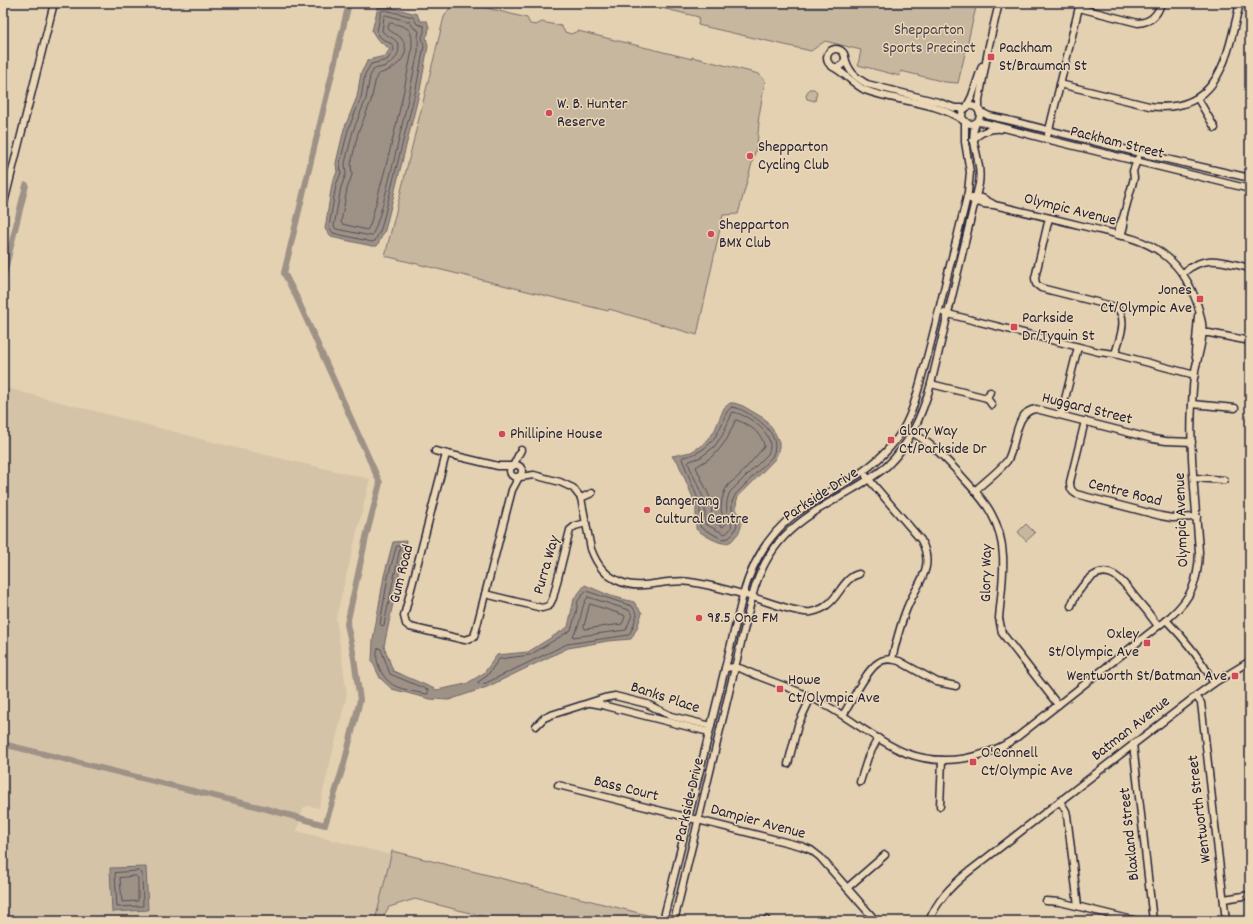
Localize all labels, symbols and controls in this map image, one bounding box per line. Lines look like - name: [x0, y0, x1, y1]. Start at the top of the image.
- park label: Shepparton Sports Precinct: [882, 19, 976, 60]
- place label: Packham St/Brauman St: [999, 37, 1087, 78]
- marker: Packham St/Brauman St: [986, 52, 996, 62]
- place label: W. B. Hunter Reserve: [557, 93, 628, 134]
- marker: W. B. Hunter Reserve: [544, 108, 554, 118]
- street label: Packham Street: [1068, 120, 1167, 166]
- place label: Shepparton Cycling Club: [758, 136, 829, 177]
- marker: Shepparton Cycling Club: [745, 151, 755, 161]
- street label: Olympic Avenue: [1021, 187, 1119, 233]
- place label: Shepparton BMX Club: [719, 214, 789, 255]
- marker: Shepparton BMX Club: [706, 229, 716, 239]
- place label: Jones Ct/Olympic Ave: [1100, 279, 1192, 320]
- marker: Jones Ct/Olympic Ave: [1195, 294, 1205, 304]
- place label: Parkside Dr/Tyquin St: [1022, 307, 1095, 348]
- marker: Parkside Dr/Tyquin St: [1009, 322, 1019, 332]
- street label: Huggard Street: [1039, 387, 1135, 431]
- place label: Glory Way Ct/Parkside Dr: [899, 420, 987, 461]
- place label: Phillipine House: [510, 423, 602, 446]
- marker: Phillipine House: [497, 429, 507, 439]
- marker: Glory Way Ct/Parkside Dr: [886, 435, 896, 445]
- street label: Parkside Drive: [779, 462, 863, 528]
- street label: Olympic Avenue: [1169, 472, 1195, 568]
- street label: Centre Road: [1086, 473, 1164, 513]
- place label: Bangerang Cultural Centre: [655, 490, 749, 531]
- marker: Bangerang Cultural Centre: [642, 505, 652, 515]
- street label: Purra Way: [528, 532, 567, 597]
- street label: Gum Road: [384, 542, 420, 606]
- street label: Glory Way: [975, 543, 999, 602]
- place label: 98.5 One FM: [707, 607, 778, 630]
- marker: 98.5 One FM: [694, 613, 704, 623]
- place label: Oxley St/Olympic Ave: [1048, 623, 1140, 664]
- marker: Oxley St/Olympic Ave: [1142, 638, 1152, 648]
- place label: Wentworth St/Batman Ave: [1067, 665, 1227, 688]
- place label: Howe Ct/Olympic Ave: [788, 669, 880, 710]
- marker: Wentworth St/Batman Ave: [1230, 671, 1240, 681]
- street label: Banks Place: [627, 676, 703, 720]
- marker: Howe Ct/Olympic Ave: [775, 684, 785, 694]
- street label: Batman Avenue: [1087, 691, 1175, 767]
- place label: O'Connell Ct/Olympic Ave: [981, 742, 1073, 783]
- street label: Wentworth Street: [1182, 754, 1218, 864]
- street label: Parkside Drive: [669, 756, 711, 844]
- marker: O'Connell Ct/Olympic Ave: [968, 757, 978, 767]
- street label: Bass Court: [591, 770, 661, 808]
- street label: Blaxland Street: [1114, 786, 1146, 882]
- street label: Dampier Avenue: [708, 798, 808, 846]

